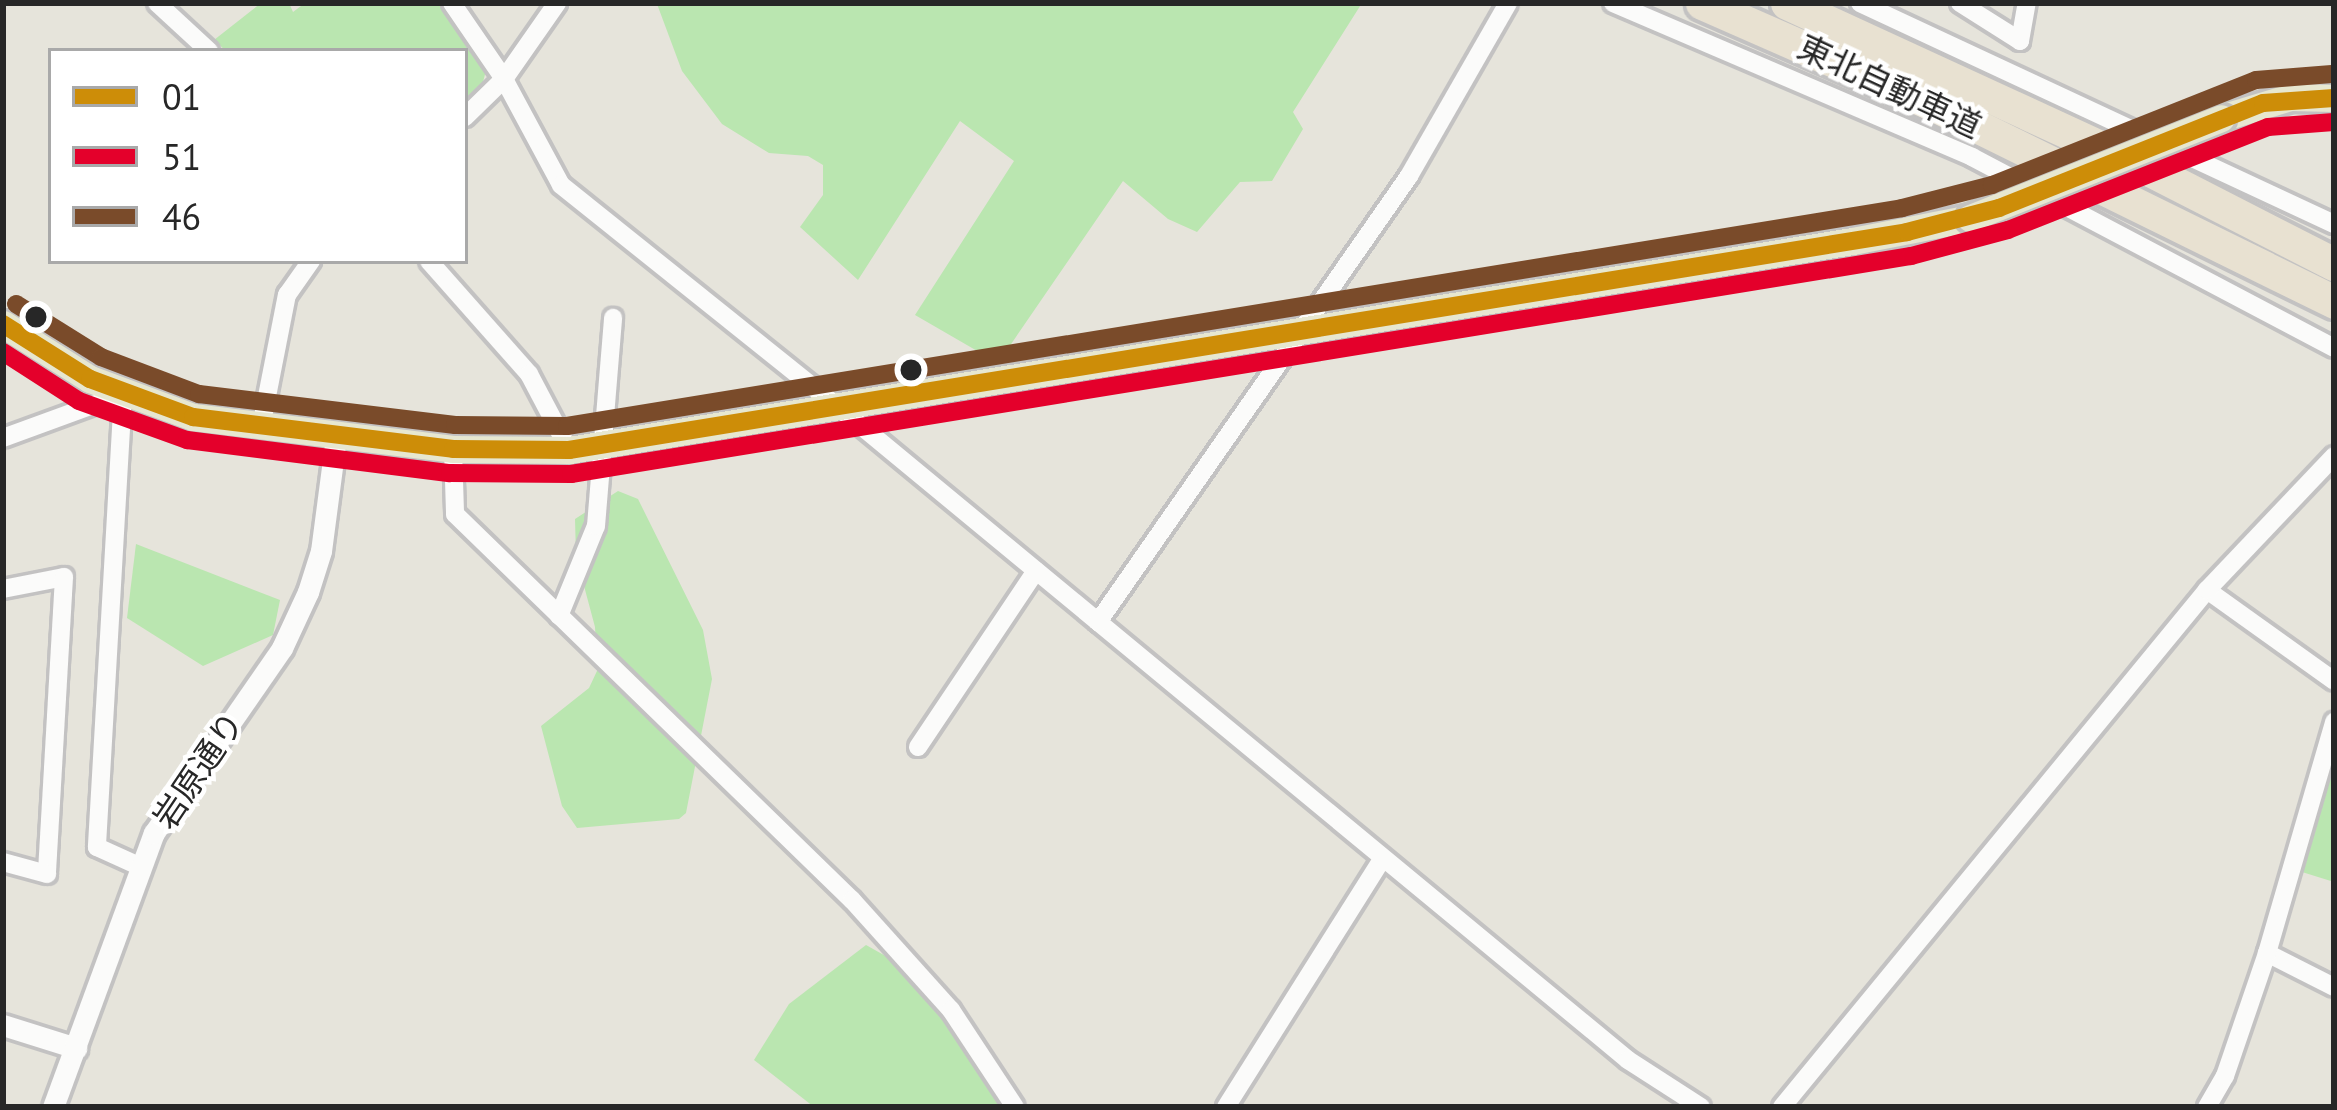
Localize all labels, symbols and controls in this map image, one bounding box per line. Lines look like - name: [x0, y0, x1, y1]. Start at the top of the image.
- street label: 東北自動車道: [1792, 26, 1988, 146]
- legend: [48, 48, 468, 264]
- text: 01: [162, 73, 201, 120]
- text: 51: [162, 133, 201, 180]
- text: 46: [162, 193, 201, 240]
- unlabelled marker: [25, 306, 47, 328]
- unlabelled marker: [900, 359, 922, 381]
- street label: 岩原通り: [145, 704, 251, 836]

